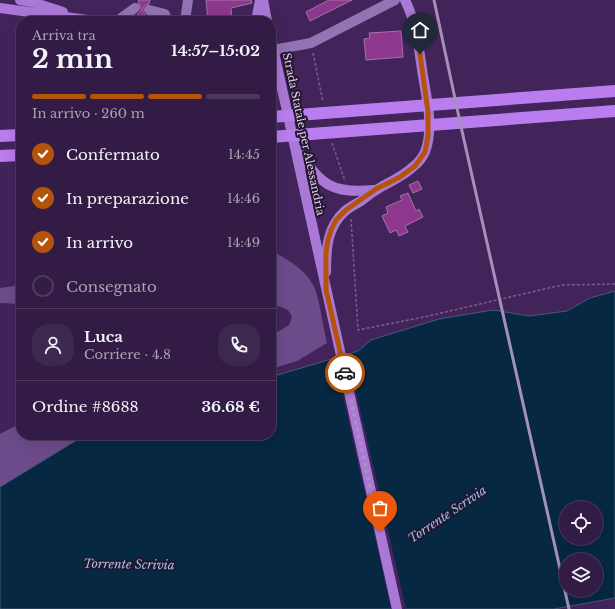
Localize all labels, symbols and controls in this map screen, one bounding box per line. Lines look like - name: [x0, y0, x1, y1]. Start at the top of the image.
- pin: [403, 13, 437, 54]
- icon: home: [409, 19, 431, 41]
- text: Arriva tra: [32, 27, 96, 44]
- text: 14:57–15:02: [171, 41, 260, 60]
- text: 2 min: [32, 43, 113, 75]
- street label: Strada Statale per Alessandria: [280, 52, 328, 217]
- text: In arrivo · 260 m: [32, 105, 145, 122]
- icon: check: [32, 143, 54, 165]
- text: Confermato: [66, 145, 160, 164]
- text: 14:45: [228, 146, 260, 163]
- icon: check: [32, 187, 54, 209]
- text: In preparazione: [66, 189, 189, 208]
- text: 14:46: [227, 190, 260, 207]
- icon: check: [32, 231, 54, 253]
- text: In arrivo: [66, 233, 133, 252]
- text: 14:49: [227, 234, 260, 251]
- text: Consegnato: [66, 277, 157, 296]
- button: person: [32, 324, 74, 366]
- button: phone: [218, 324, 260, 366]
- text: Luca: [84, 327, 123, 346]
- text: Corriere · 4.8: [84, 346, 171, 363]
- courier: [325, 353, 365, 393]
- icon: car: [334, 362, 356, 384]
- text: Ordine #8688: [32, 397, 139, 416]
- text: 36.68 €: [202, 397, 260, 416]
- water label: Torrente Scrivia: [405, 482, 489, 546]
- pin: [363, 491, 397, 532]
- icon: bag: [369, 497, 391, 519]
- map controls: [559, 501, 603, 597]
- button: locate: [559, 501, 603, 545]
- button: layers: [559, 553, 603, 597]
- water label: Torrente Scrivia: [83, 556, 175, 572]

